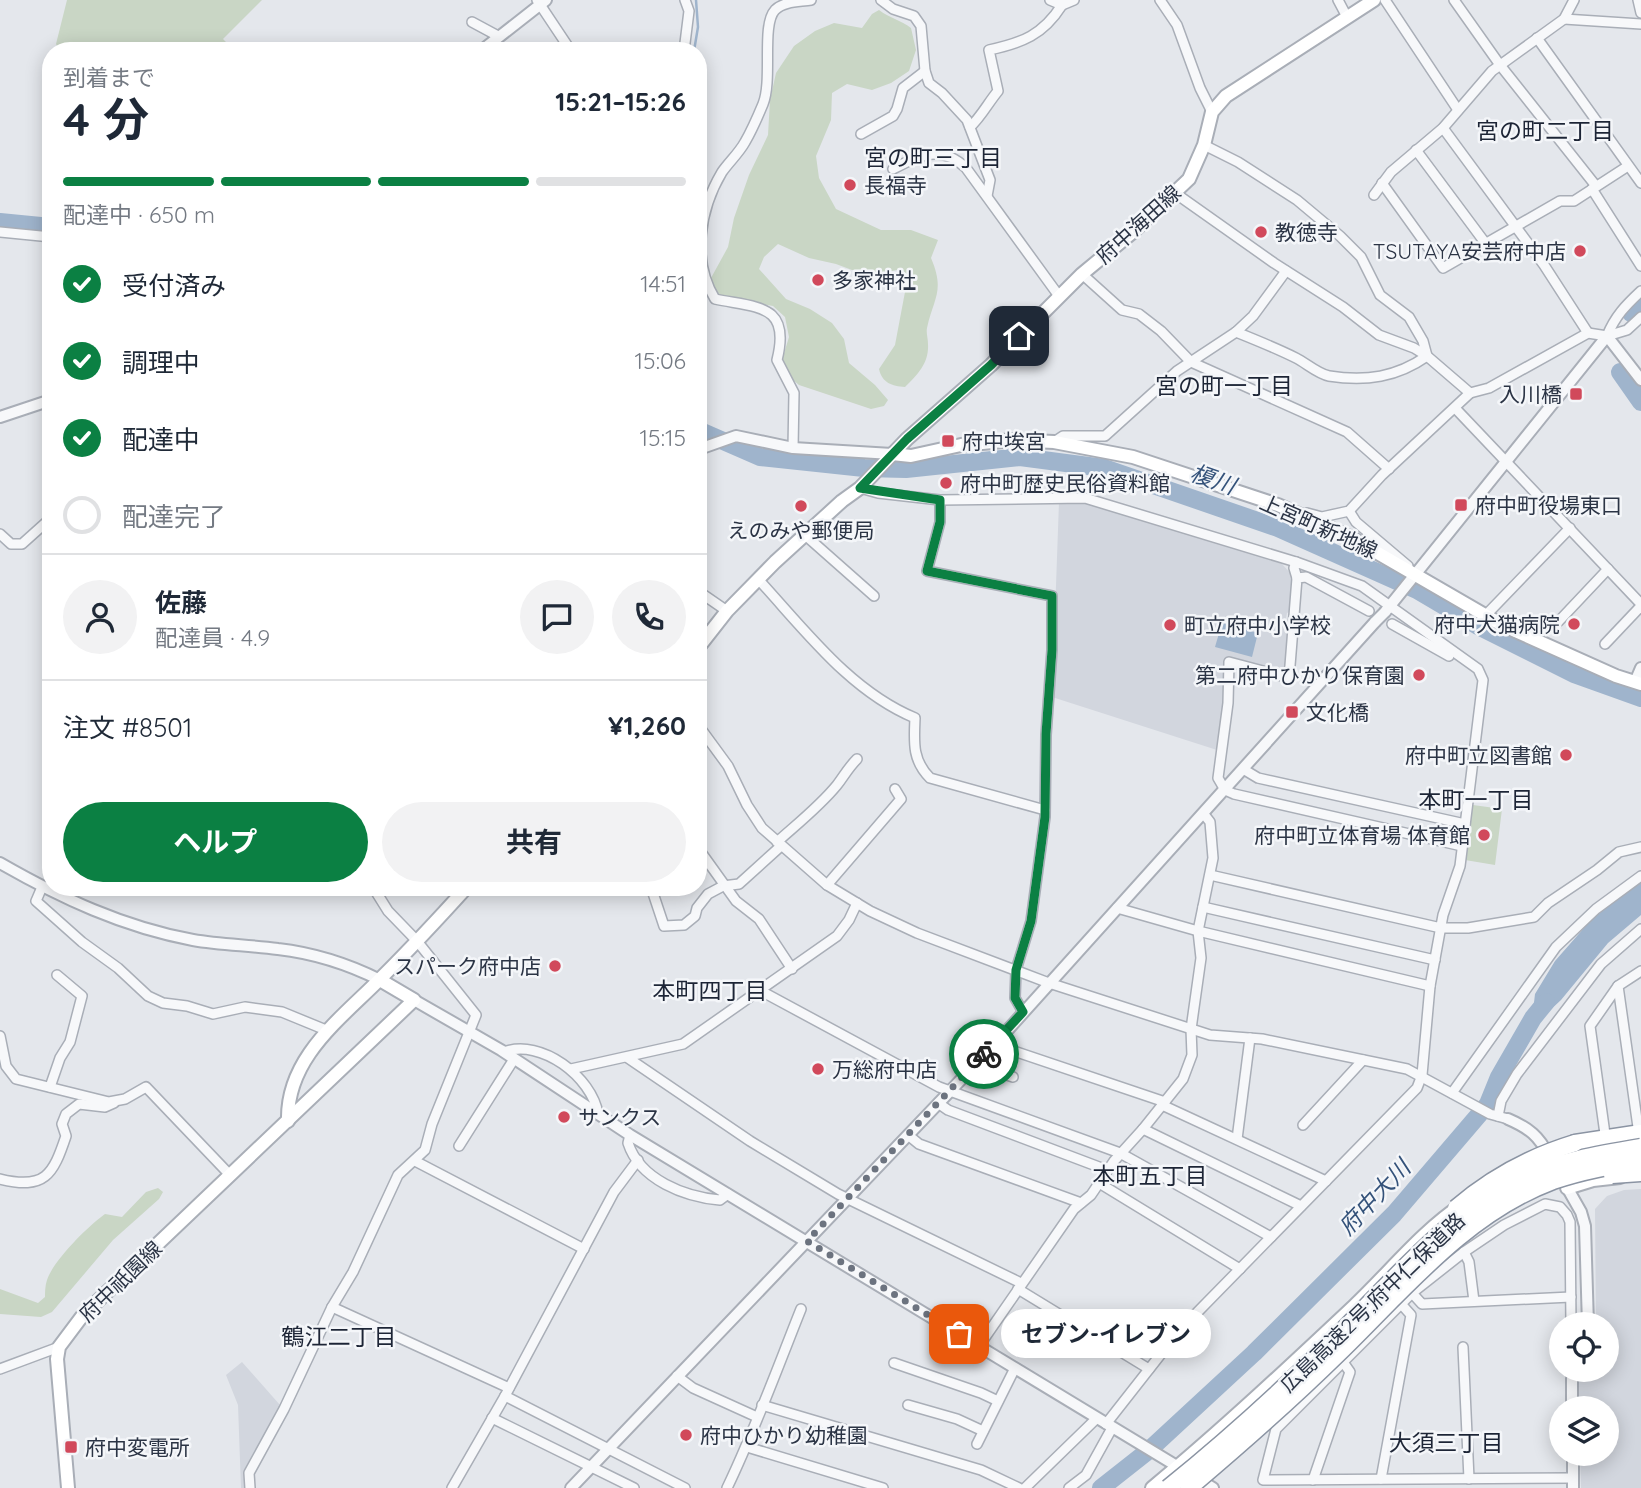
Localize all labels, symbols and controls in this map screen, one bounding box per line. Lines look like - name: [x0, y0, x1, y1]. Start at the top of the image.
- text: 到着まで: [63, 63, 155, 92]
- text: 15:21–15:26: [555, 85, 686, 118]
- text: 4 分: [63, 90, 149, 148]
- district label: 宮の町二丁目: [1476, 116, 1614, 145]
- district label: 宮の町三丁目: [864, 143, 1002, 172]
- place label: 長福寺: [864, 172, 927, 198]
- marker: 長福寺: [842, 177, 858, 193]
- street label: 府中海田線: [1090, 179, 1186, 269]
- text: 配達中 · 650 m: [63, 200, 215, 229]
- place label: 教徳寺: [1275, 219, 1338, 245]
- marker: 教徳寺: [1253, 224, 1269, 240]
- place label: TSUTAYA安芸府中店: [1373, 238, 1566, 264]
- marker: TSUTAYA安芸府中店: [1572, 243, 1588, 259]
- icon: check: [63, 265, 101, 303]
- place label: 多家神社: [832, 267, 916, 293]
- text: 受付済み: [122, 269, 226, 302]
- text: 14:51: [640, 269, 686, 298]
- marker: 多家神社: [810, 272, 826, 288]
- pin: [989, 306, 1049, 366]
- icon: home: [1000, 317, 1038, 355]
- icon: check: [63, 342, 101, 380]
- text: 調理中: [122, 346, 200, 379]
- text: 15:06: [635, 346, 686, 375]
- district label: 宮の町一丁目: [1155, 371, 1293, 400]
- place label: 入川橋: [1499, 381, 1562, 407]
- marker: 入川橋: [1568, 386, 1584, 402]
- icon: check: [63, 419, 101, 457]
- text: 配達中: [122, 423, 200, 456]
- text: 15:15: [640, 423, 686, 452]
- place label: 府中埃宮: [962, 428, 1046, 454]
- marker: 府中埃宮: [940, 433, 956, 449]
- water label: 榎川: [1187, 458, 1242, 501]
- place label: 府中町歴史民俗資料館: [960, 470, 1170, 496]
- marker: 府中町歴史民俗資料館: [938, 475, 954, 491]
- street label: 上宮町新地線: [1256, 488, 1382, 564]
- place label: 府中町役場東口: [1475, 492, 1622, 518]
- marker: 府中町役場東口: [1453, 497, 1469, 513]
- marker: えのみや郵便局: [793, 498, 809, 514]
- text: 配達完了: [122, 500, 226, 533]
- place label: えのみや郵便局: [728, 517, 875, 543]
- button: person: [63, 580, 137, 654]
- button: chat: [520, 580, 594, 654]
- button: phone: [612, 580, 686, 654]
- text: 佐藤: [155, 586, 207, 619]
- place label: 府中犬猫病院: [1434, 611, 1560, 637]
- place label: 町立府中小学校: [1184, 612, 1331, 638]
- marker: 府中犬猫病院: [1566, 616, 1582, 632]
- marker: 町立府中小学校: [1162, 617, 1178, 633]
- text: 配達員 · 4.9: [155, 623, 270, 652]
- place label: 第二府中ひかり保育園: [1195, 662, 1405, 688]
- marker: 第二府中ひかり保育園: [1411, 667, 1427, 683]
- place label: 文化橋: [1306, 699, 1369, 725]
- marker: 文化橋: [1284, 704, 1300, 720]
- text: ¥1,260: [608, 709, 686, 742]
- text: 注文 #8501: [63, 711, 192, 744]
- place label: 府中町立図書館: [1405, 742, 1552, 768]
- marker: 府中町立図書館: [1558, 747, 1574, 763]
- district label: 本町一丁目: [1419, 785, 1534, 814]
- button: ヘルプ: [63, 802, 368, 882]
- button: 共有: [382, 802, 686, 882]
- place label: 府中町立体育場 体育館: [1254, 822, 1470, 848]
- marker: 府中町立体育場 体育館: [1476, 827, 1492, 843]
- place label: スパーク府中店: [394, 953, 541, 979]
- marker: スパーク府中店: [547, 958, 563, 974]
- district label: 本町四丁目: [653, 976, 768, 1005]
- courier: [949, 1019, 1019, 1089]
- icon: bike: [965, 1035, 1003, 1073]
- place label: 万総府中店: [832, 1056, 937, 1082]
- marker: 万総府中店: [810, 1061, 826, 1077]
- place label: サンクス: [578, 1104, 661, 1130]
- marker: サンクス: [556, 1109, 572, 1125]
- water label: 府中大川: [1332, 1151, 1418, 1241]
- district label: 本町五丁目: [1093, 1161, 1208, 1190]
- street label: 広島高速2号;府中仁保道路: [1274, 1207, 1470, 1397]
- street label: 府中祇園線: [73, 1235, 167, 1327]
- pin: [929, 1304, 989, 1364]
- callout: セブン-イレブン: [1001, 1310, 1211, 1358]
- map controls: [1549, 1312, 1619, 1466]
- button: locate: [1549, 1312, 1619, 1382]
- icon: bag: [940, 1315, 978, 1353]
- text: セブン-イレブン: [1021, 1319, 1191, 1348]
- district label: 鶴江二丁目: [282, 1322, 397, 1351]
- button: layers: [1549, 1396, 1619, 1466]
- place label: 府中ひかり幼稚園: [700, 1422, 868, 1448]
- marker: 府中ひかり幼稚園: [678, 1427, 694, 1443]
- district label: 大須三丁目: [1389, 1428, 1504, 1457]
- place label: 府中変電所: [85, 1434, 190, 1460]
- marker: 府中変電所: [63, 1439, 79, 1455]

